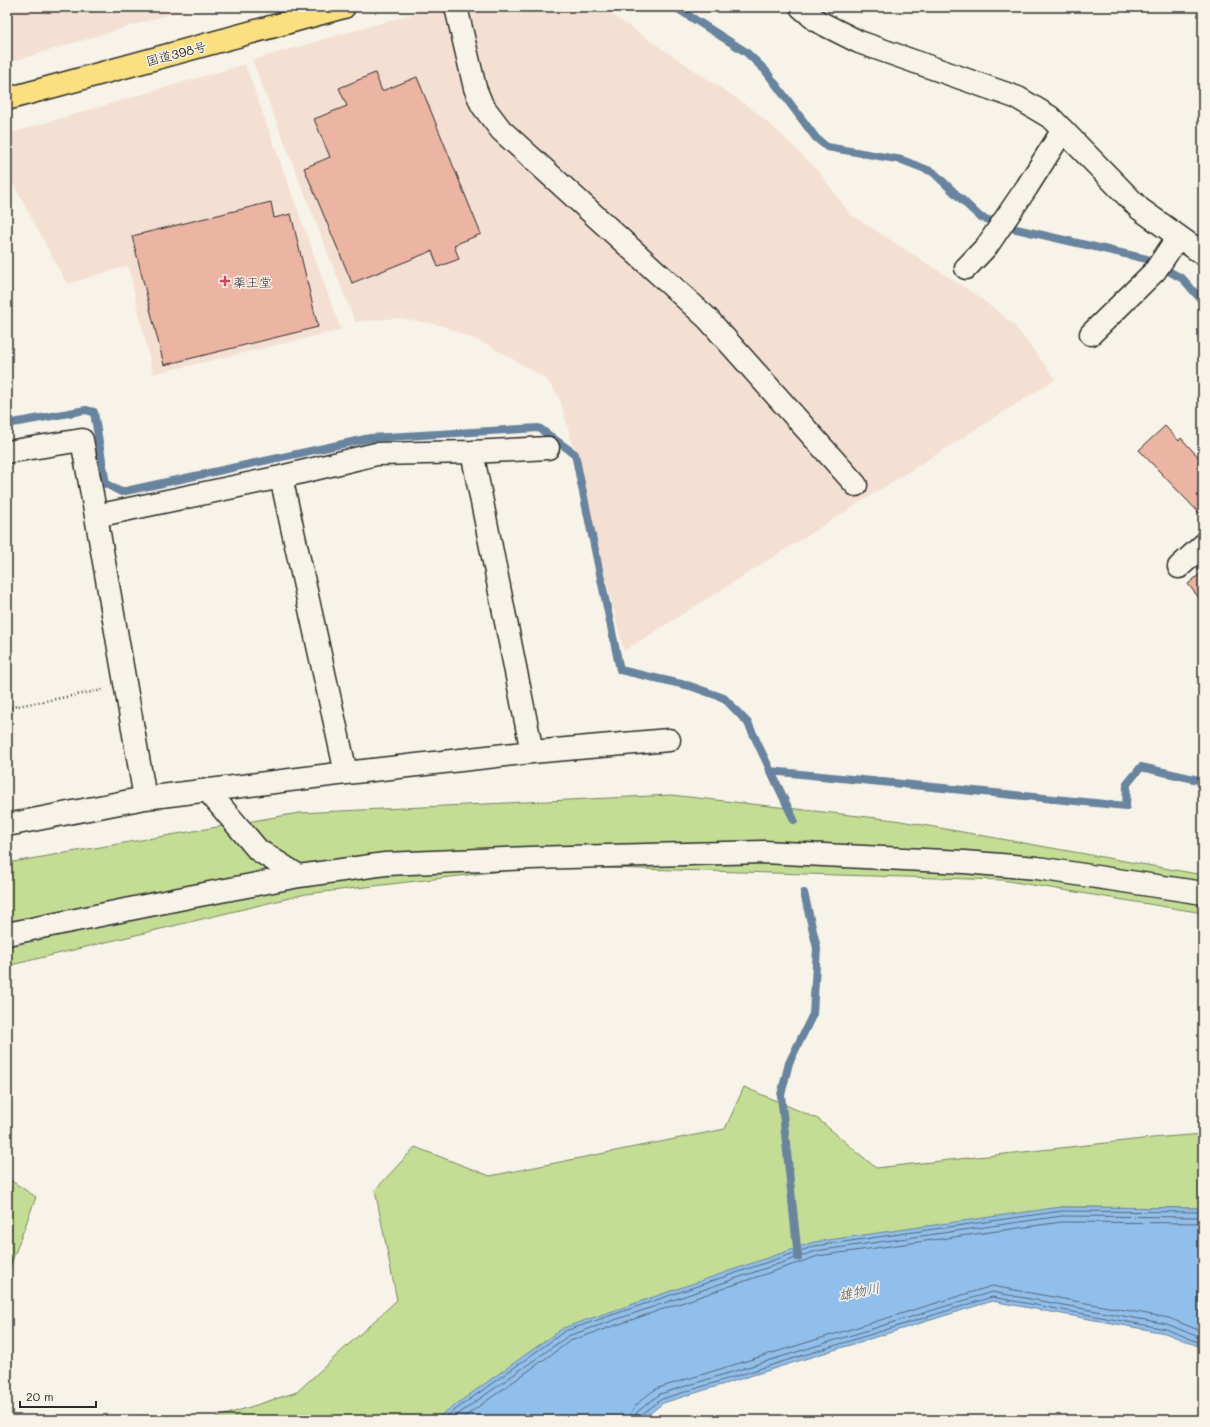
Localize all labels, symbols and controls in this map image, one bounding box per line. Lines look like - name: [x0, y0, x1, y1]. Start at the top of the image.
- street label: 国道398号: [144, 37, 208, 69]
- place label: 薬王堂: [233, 273, 272, 290]
- marker: 薬王堂: [220, 276, 230, 286]
- water label: 雄物川: [837, 1278, 881, 1304]
- scale bar: [20, 1383, 96, 1409]
- text: 20 m: [26, 1388, 54, 1404]

